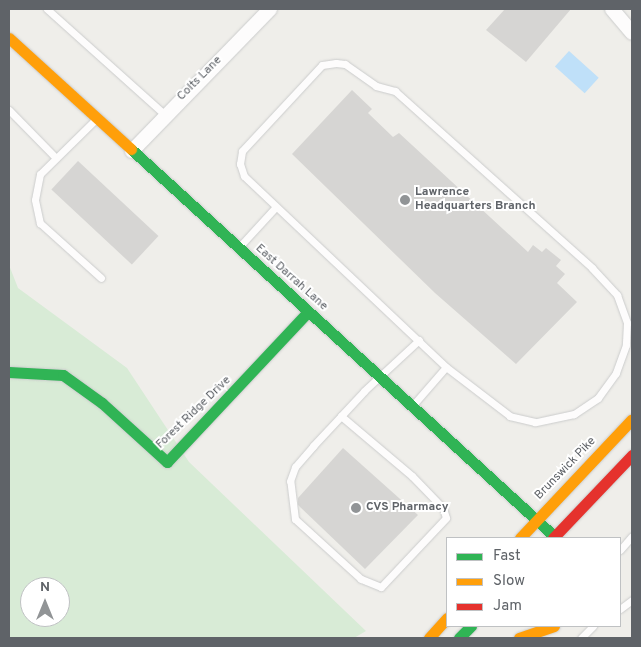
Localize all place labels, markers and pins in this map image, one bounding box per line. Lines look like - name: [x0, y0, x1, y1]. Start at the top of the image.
- place label: Lawrence Headquarters Branch: [415, 186, 536, 214]
- marker: Lawrence Headquarters Branch: [399, 194, 411, 206]
- place label: CVS Pharmacy: [366, 501, 449, 515]
- marker: CVS Pharmacy: [350, 502, 362, 514]

